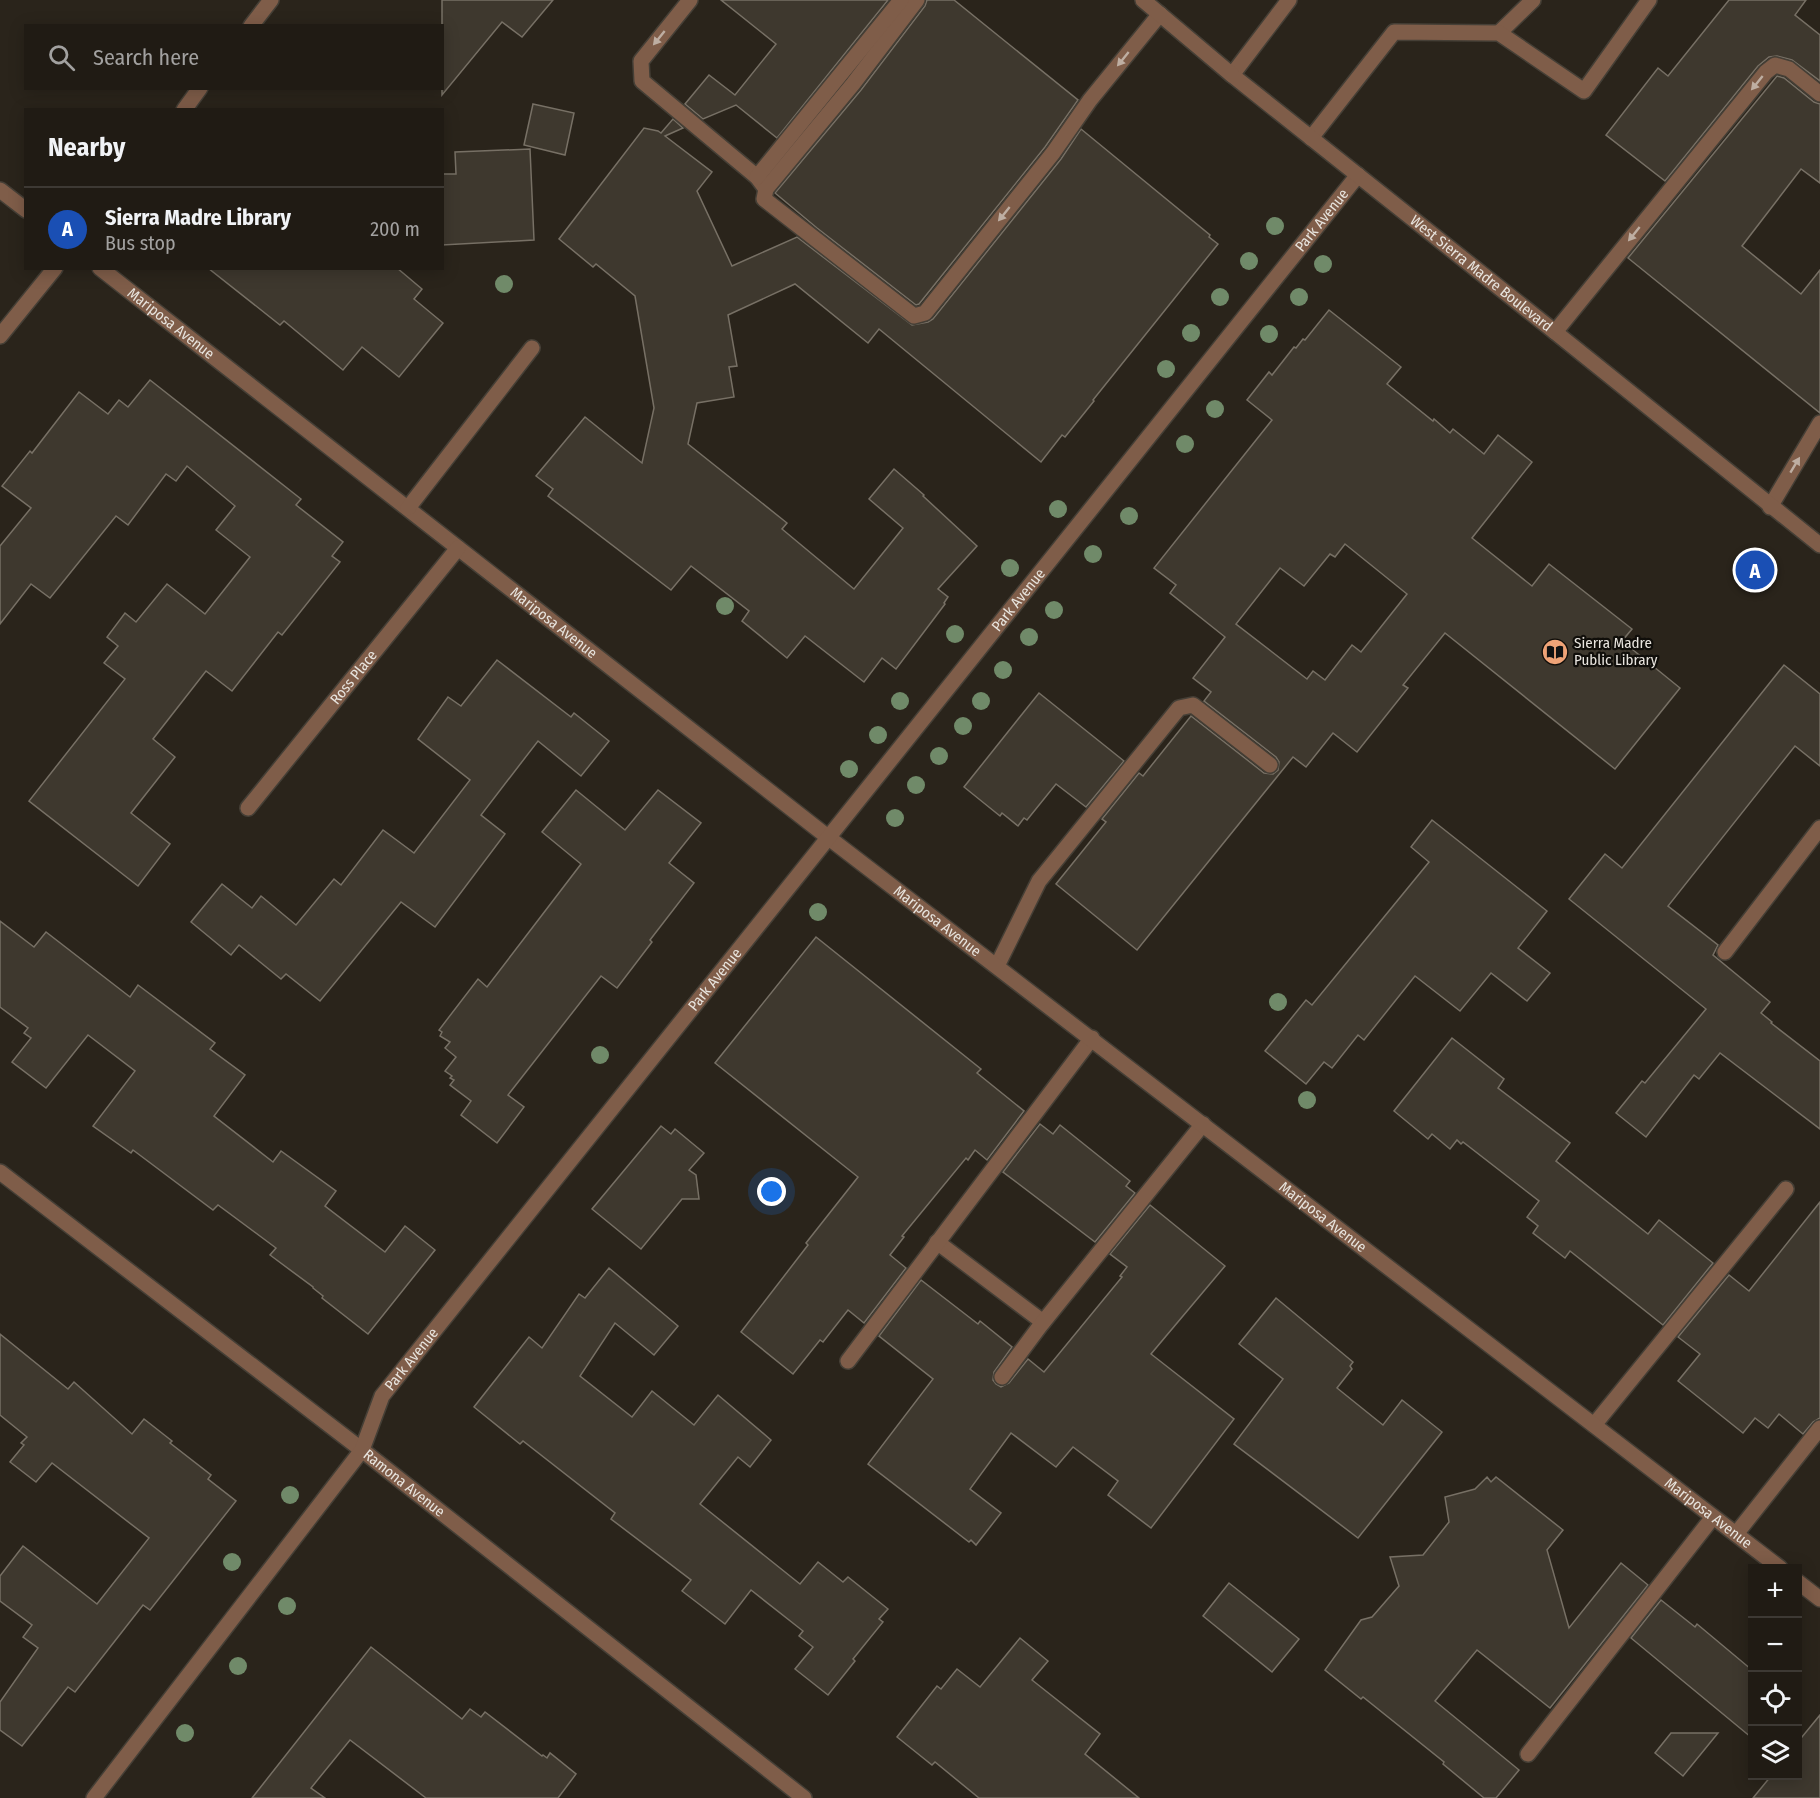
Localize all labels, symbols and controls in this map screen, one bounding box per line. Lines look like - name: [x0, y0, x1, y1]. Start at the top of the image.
- search box: [24, 24, 444, 90]
- one-way arrow: [653, 31, 666, 46]
- icon: search: [45, 41, 78, 74]
- text: Search here: [93, 44, 199, 71]
- one-way arrow: [1117, 52, 1129, 67]
- one-way arrow: [1751, 75, 1764, 91]
- text: Nearby: [48, 132, 125, 163]
- street label: Park Avenue: [1291, 185, 1352, 255]
- text: Sierra Madre Library: [105, 204, 291, 231]
- one-way arrow: [998, 206, 1011, 221]
- street label: West Sierra Madre Boulevard: [1407, 211, 1556, 335]
- text: A: [62, 217, 73, 241]
- text: 200 m: [370, 217, 420, 241]
- one-way arrow: [1628, 226, 1641, 242]
- text: Bus stop: [105, 231, 176, 255]
- street label: Mariposa Avenue: [124, 284, 218, 363]
- one-way arrow: [1790, 457, 1801, 473]
- pin: A: [1736, 548, 1774, 592]
- street label: Park Avenue: [988, 565, 1049, 635]
- street label: Mariposa Avenue: [507, 583, 601, 662]
- place label: Sierra Madre Public Library: [1574, 634, 1658, 669]
- library icon: Sierra Madre Public Library: [1540, 637, 1570, 667]
- street label: Ross Place: [326, 647, 381, 708]
- street label: Mariposa Avenue: [890, 882, 985, 960]
- street label: Park Avenue: [684, 944, 745, 1015]
- your location: [757, 1177, 786, 1206]
- street label: Mariposa Avenue: [1276, 1178, 1370, 1256]
- street label: Park Avenue: [381, 1324, 442, 1394]
- street label: Ramona Avenue: [360, 1446, 448, 1521]
- street label: Mariposa Avenue: [1661, 1474, 1756, 1552]
- map controls: [1748, 1564, 1802, 1780]
- button: +: [1748, 1564, 1802, 1618]
- button: −: [1748, 1618, 1802, 1672]
- button: locate: [1748, 1672, 1802, 1726]
- button: layers: [1748, 1726, 1802, 1780]

